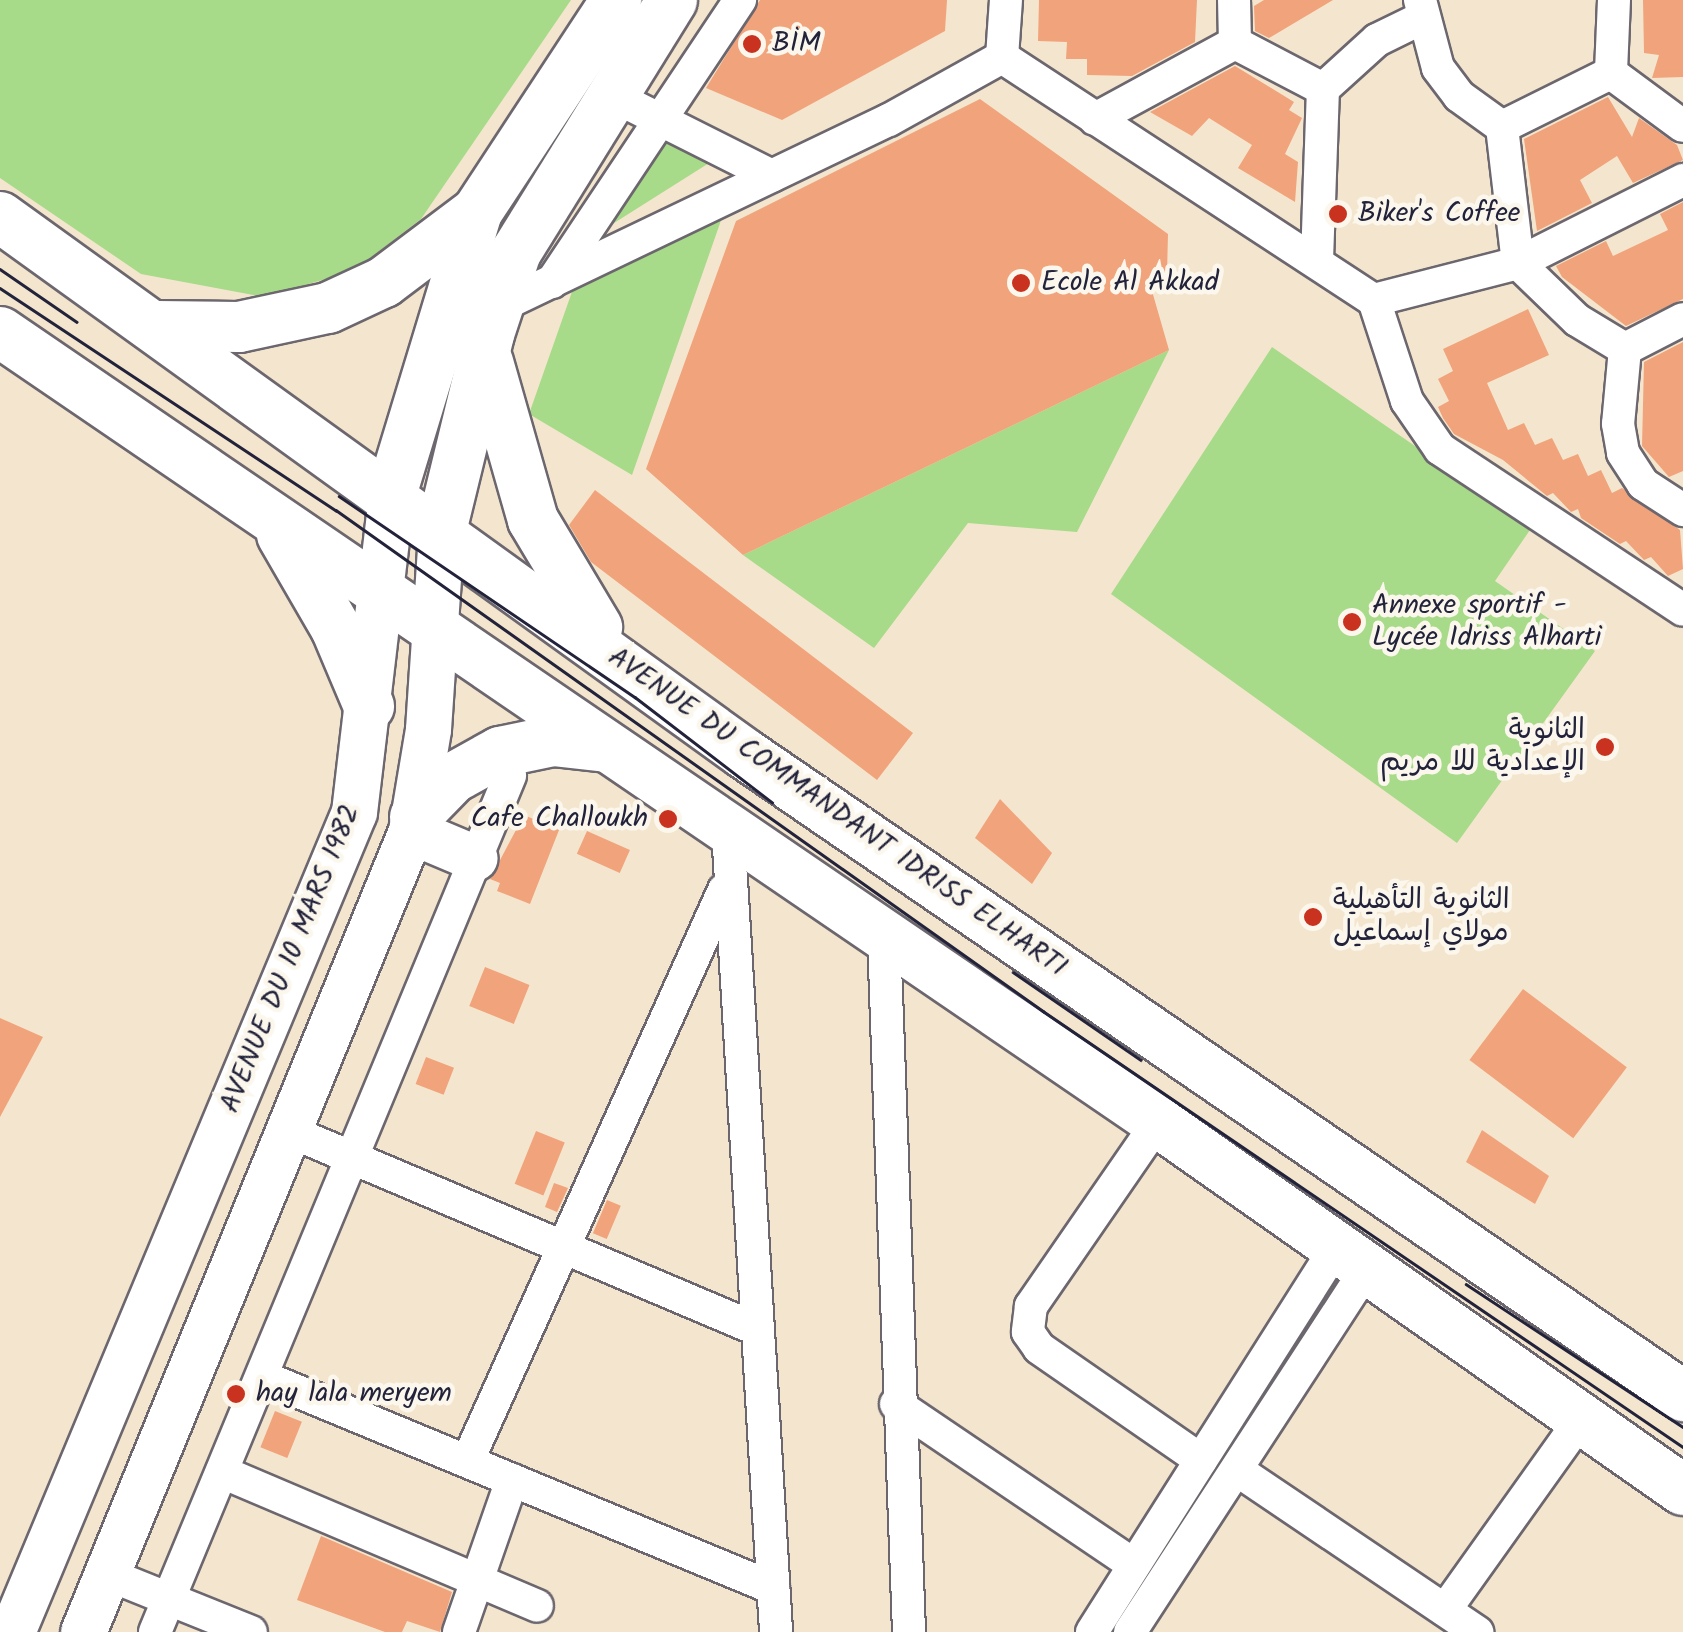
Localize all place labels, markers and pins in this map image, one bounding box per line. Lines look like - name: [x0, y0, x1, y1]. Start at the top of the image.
- place label: BİM: [772, 27, 821, 61]
- marker: BİM: [741, 33, 763, 55]
- place label: Biker's Coffee: [1358, 197, 1520, 231]
- marker: Biker's Coffee: [1327, 203, 1349, 225]
- place label: Ecole Al Akkad: [1041, 266, 1219, 300]
- marker: Ecole Al Akkad: [1010, 272, 1032, 294]
- place label: Annexe sportif - Lycée Idriss Alharti: [1372, 589, 1601, 655]
- marker: Annexe sportif - Lycée Idriss Alharti: [1341, 611, 1363, 633]
- place label: الثانوية الإعدادية للا مريم: [1380, 714, 1585, 780]
- marker: الثانوية الإعدادية للا مريم: [1594, 736, 1616, 758]
- place label: Cafe Challoukh: [471, 802, 648, 836]
- marker: Cafe Challoukh: [657, 808, 679, 830]
- place label: الثانوية التأهيلية مولاي إسماعيل: [1333, 884, 1510, 950]
- marker: الثانوية التأهيلية مولاي إسماعيل: [1302, 906, 1324, 928]
- place label: hay lala meryem: [256, 1377, 452, 1411]
- marker: hay lala meryem: [225, 1383, 247, 1405]

